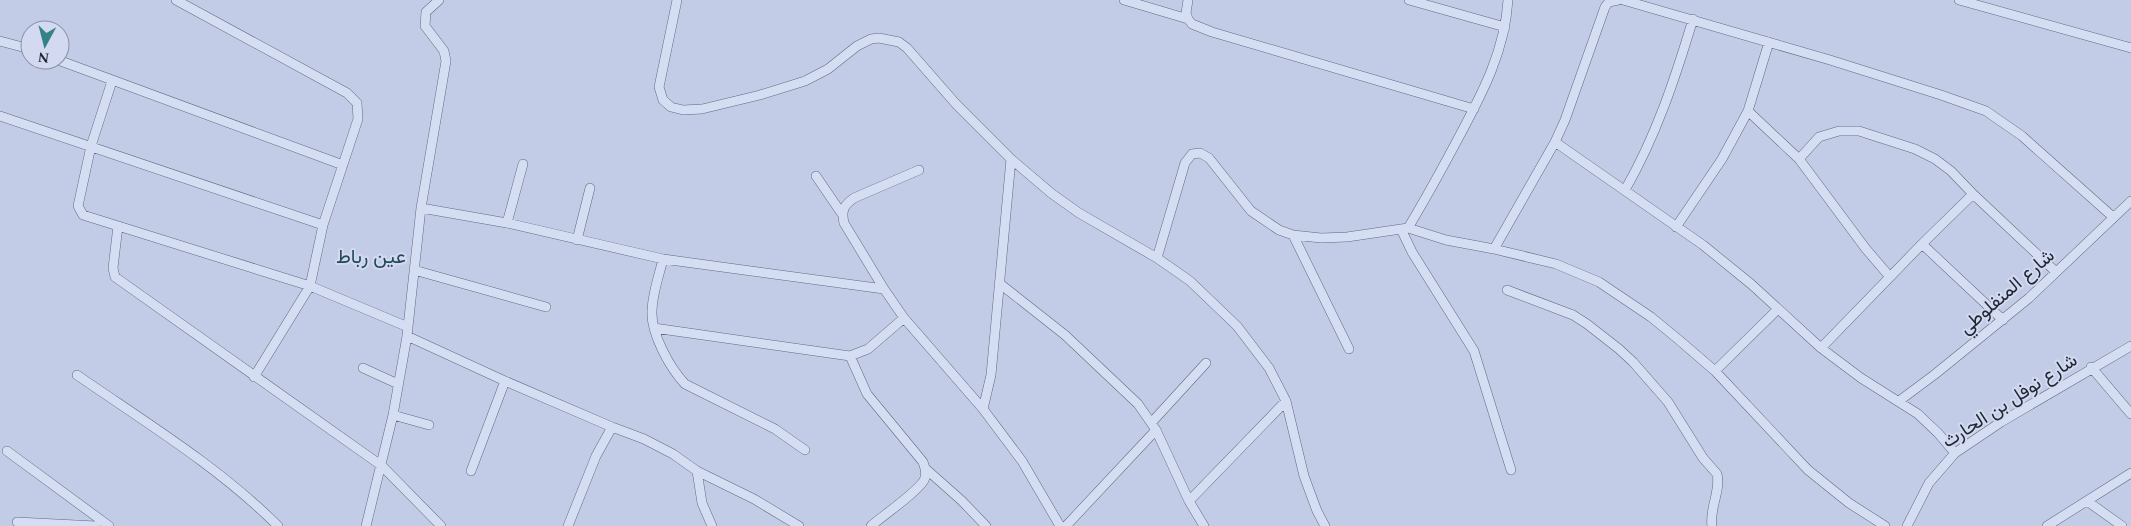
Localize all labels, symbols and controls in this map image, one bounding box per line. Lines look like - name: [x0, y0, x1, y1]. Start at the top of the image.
- north arrow: [20, 20, 70, 70]
- text: N: [37, 46, 50, 69]
- district label: عين رباط: [336, 242, 406, 272]
- street label: شارع المنفلوطي: [1953, 242, 2061, 342]
- street label: شارع نوفل بن الحارث: [1936, 346, 2084, 456]

